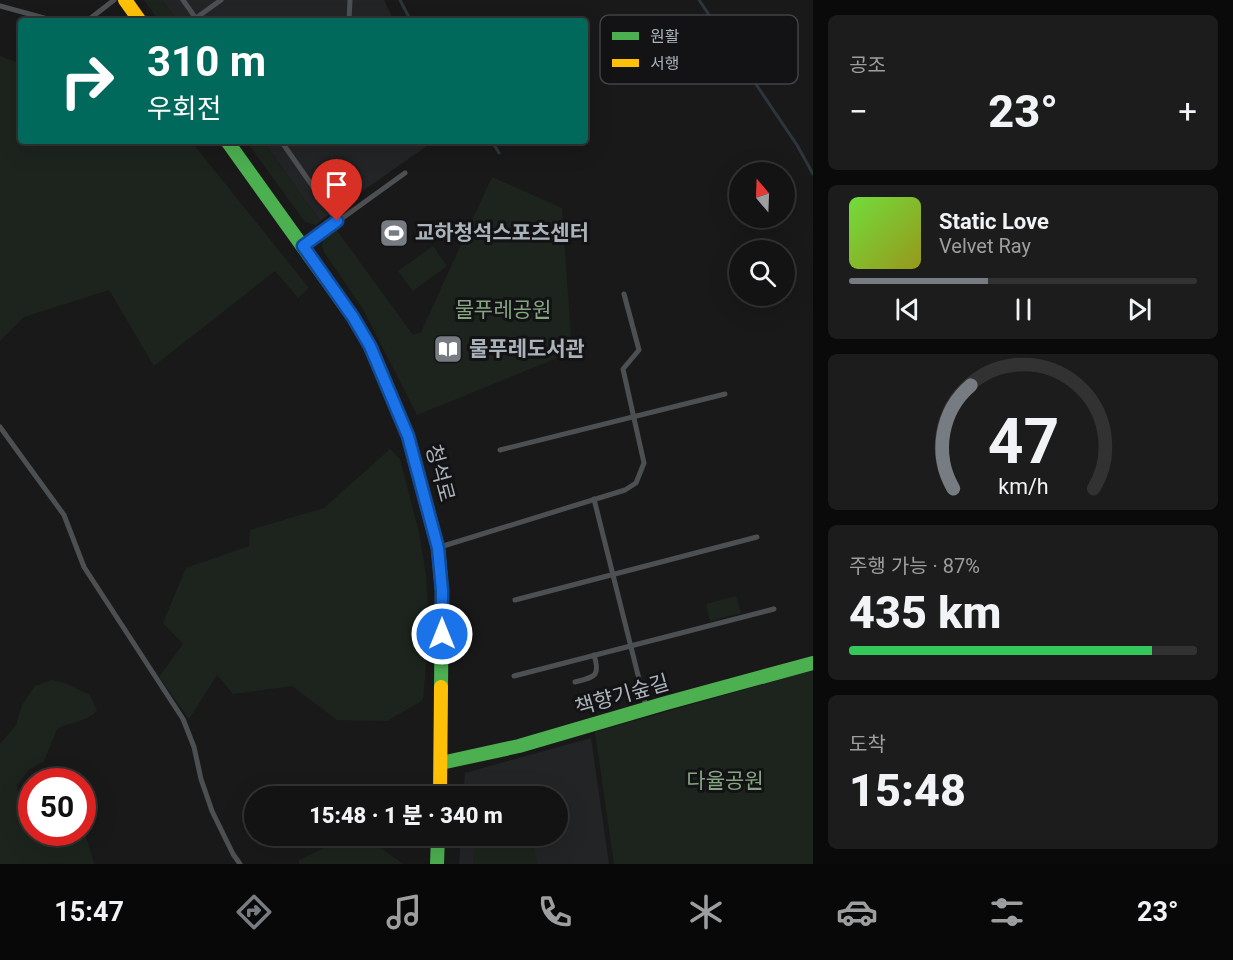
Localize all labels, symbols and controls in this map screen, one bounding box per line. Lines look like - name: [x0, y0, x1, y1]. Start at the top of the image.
- legend: [600, 15, 798, 84]
- text: 원활: [650, 27, 680, 46]
- text: 310 m: [147, 37, 266, 86]
- icon: right: [48, 42, 126, 120]
- text: 공조: [849, 53, 886, 77]
- text: 서행: [650, 54, 679, 73]
- text: 23°: [988, 85, 1058, 138]
- text: −: [849, 92, 868, 131]
- text: +: [1178, 92, 1197, 131]
- text: 우회전: [147, 93, 222, 125]
- pin: [311, 159, 362, 221]
- north arrow: [729, 162, 795, 228]
- map controls: [729, 162, 795, 306]
- icon: arrive: [320, 168, 353, 201]
- text: Static Love: [939, 209, 1049, 234]
- sports icon: 교하청석스포츠센터: [378, 217, 410, 249]
- place label: 교하청석스포츠센터: [415, 221, 589, 245]
- text: Velvet Ray: [939, 234, 1031, 258]
- button: search: [729, 240, 795, 306]
- icon: previous: [891, 293, 924, 326]
- icon: pause: [1007, 293, 1040, 326]
- icon: next: [1123, 293, 1156, 326]
- park label: 물푸레공원: [455, 298, 551, 322]
- library icon: 물푸레도서관: [432, 333, 464, 365]
- place label: 물푸레도서관: [469, 337, 585, 361]
- text: 47: [987, 405, 1059, 478]
- street label: 청석로: [421, 442, 459, 504]
- text: km/h: [998, 474, 1048, 499]
- text: 주행 가능 · 87%: [849, 554, 980, 578]
- text: 435 km: [849, 586, 1001, 639]
- position arrow: [410, 602, 474, 666]
- street label: 책향기숲길: [572, 670, 672, 720]
- text: 도착: [849, 732, 886, 756]
- text: 15:48: [849, 764, 966, 817]
- speed limit sign: 50: [18, 768, 96, 846]
- park label: 다율공원: [686, 769, 764, 793]
- text: 15:48 · 1 분 · 340 m: [309, 803, 503, 828]
- icon: directions: [233, 891, 275, 933]
- icon: music: [383, 891, 425, 933]
- icon: phone: [534, 891, 576, 933]
- icon: climate: [685, 891, 727, 933]
- icon: car: [836, 891, 878, 933]
- icon: filters: [986, 891, 1028, 933]
- text: 15:47: [54, 896, 124, 928]
- text: 23°: [1137, 896, 1179, 928]

